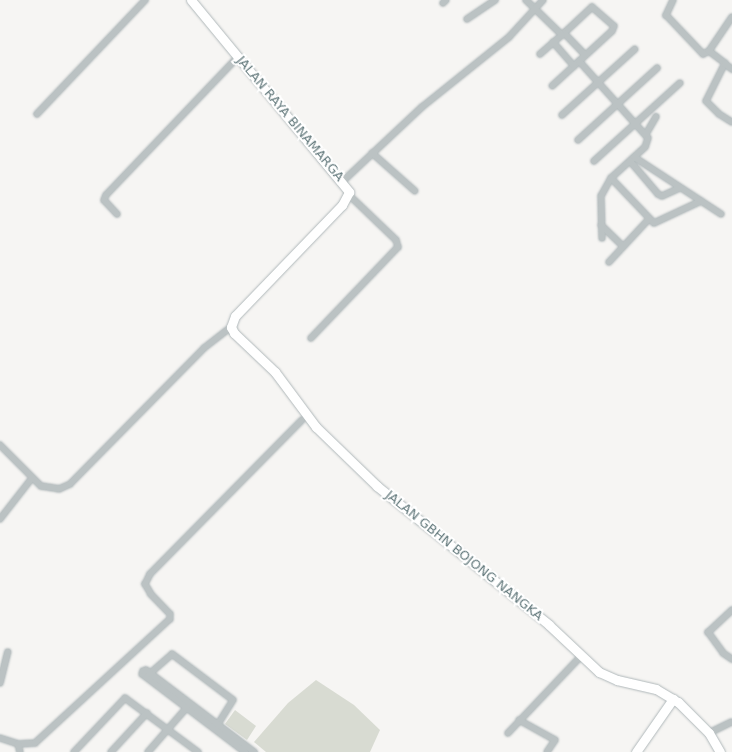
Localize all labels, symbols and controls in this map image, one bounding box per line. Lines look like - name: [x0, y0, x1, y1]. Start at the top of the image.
- street label: JALAN RAYA BINAMARGA: [233, 53, 347, 185]
- street label: JALAN GBHN BOJONG NANGKA: [382, 488, 546, 624]

